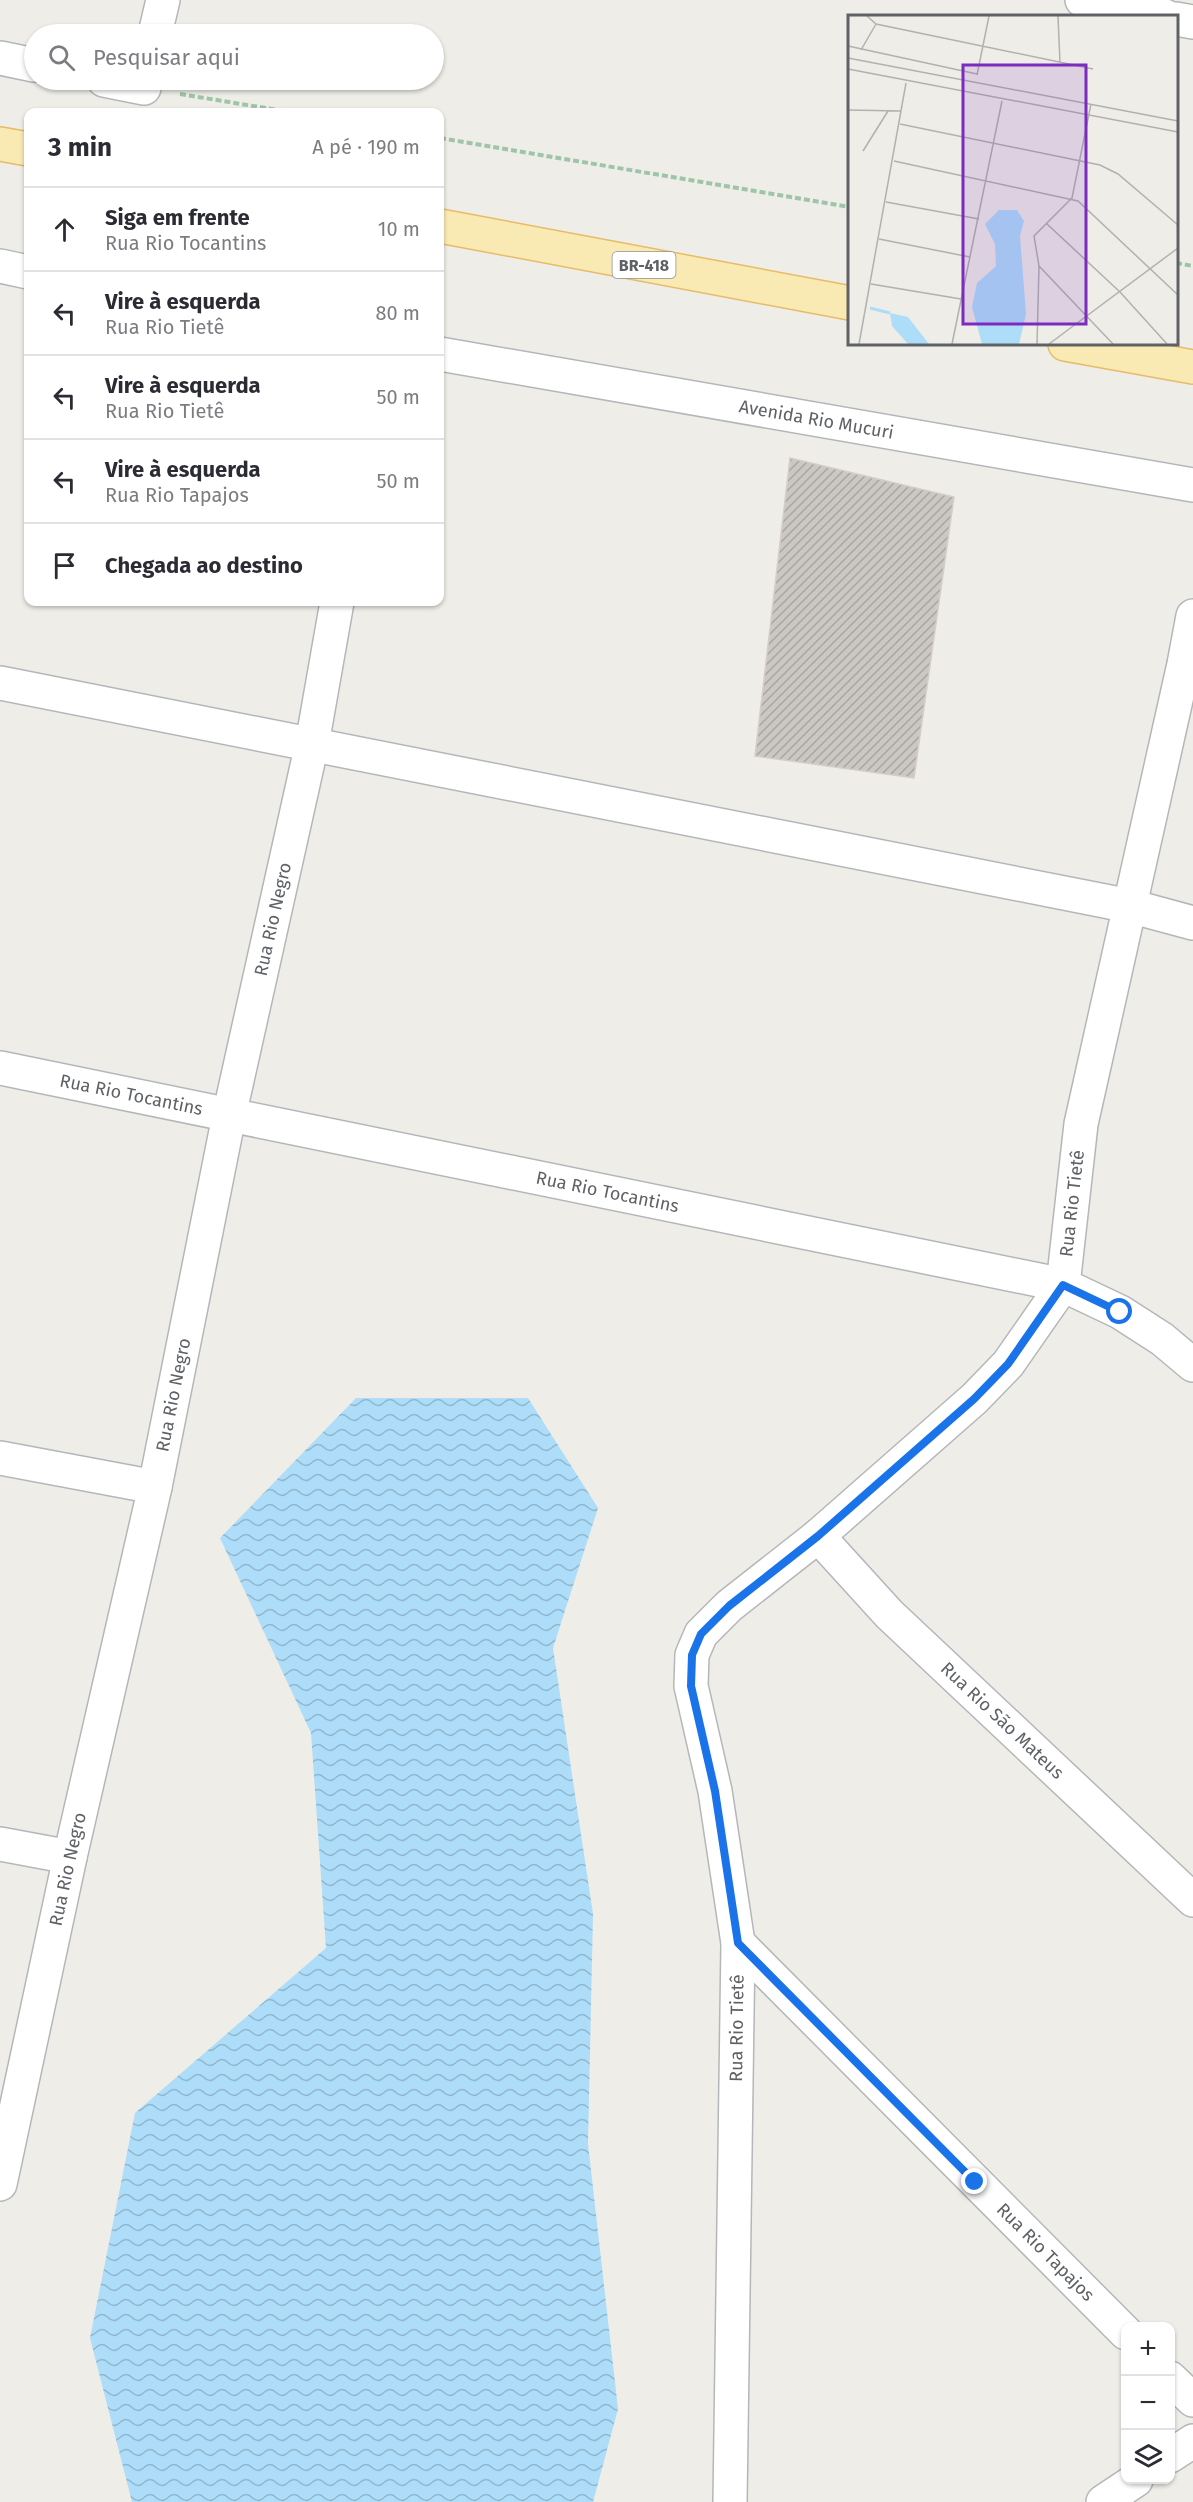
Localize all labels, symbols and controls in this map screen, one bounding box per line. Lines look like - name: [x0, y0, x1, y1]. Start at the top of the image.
- inset map: [848, 15, 1178, 345]
- search box: [24, 24, 444, 90]
- icon: search: [45, 41, 78, 74]
- text: Pesquisar aqui: [93, 44, 240, 71]
- text: 3 min: [48, 132, 112, 163]
- text: A pé · 190 m: [312, 135, 420, 159]
- text: Siga em frente: [105, 204, 250, 231]
- icon: ahead: [48, 213, 81, 246]
- text: 10 m: [378, 217, 420, 241]
- text: Rua Rio Tocantins: [105, 231, 266, 255]
- road number: BR-418: [612, 252, 676, 278]
- text: Vire à esquerda: [105, 288, 261, 315]
- icon: left: [48, 297, 81, 330]
- text: 80 m: [375, 301, 420, 325]
- text: Rua Rio Tietê: [105, 315, 224, 339]
- text: Vire à esquerda: [105, 372, 261, 399]
- icon: left: [48, 381, 81, 414]
- text: 50 m: [376, 385, 420, 409]
- street label: Avenida Rio Mucuri: [737, 395, 895, 444]
- text: Rua Rio Tietê: [105, 399, 224, 423]
- text: Vire à esquerda: [105, 456, 261, 483]
- icon: left: [48, 465, 81, 498]
- text: 50 m: [376, 469, 420, 493]
- text: Rua Rio Tapajos: [105, 483, 249, 507]
- icon: arrive: [48, 549, 81, 582]
- text: Chegada ao destino: [105, 552, 303, 579]
- street label: Rua Rio Negro: [250, 860, 296, 978]
- street label: Rua Rio Tocantins: [58, 1069, 205, 1120]
- street label: Rua Rio Tietê: [1055, 1149, 1089, 1258]
- street label: Rua Rio Tocantins: [534, 1167, 681, 1217]
- route start: [1106, 1298, 1132, 1324]
- street label: Rua Rio Negro: [151, 1336, 195, 1454]
- street label: Rua Rio São Mateus: [936, 1657, 1068, 1784]
- street label: Rua Rio Negro: [45, 1810, 91, 1928]
- street label: Rua Rio Tietê: [725, 1974, 749, 2082]
- route end: [961, 2168, 987, 2194]
- street label: Rua Rio Tapajos: [992, 2198, 1099, 2306]
- map controls: [1121, 2322, 1175, 2484]
- button: +: [1121, 2322, 1175, 2376]
- button: −: [1121, 2376, 1175, 2430]
- button: layers: [1121, 2430, 1175, 2484]

